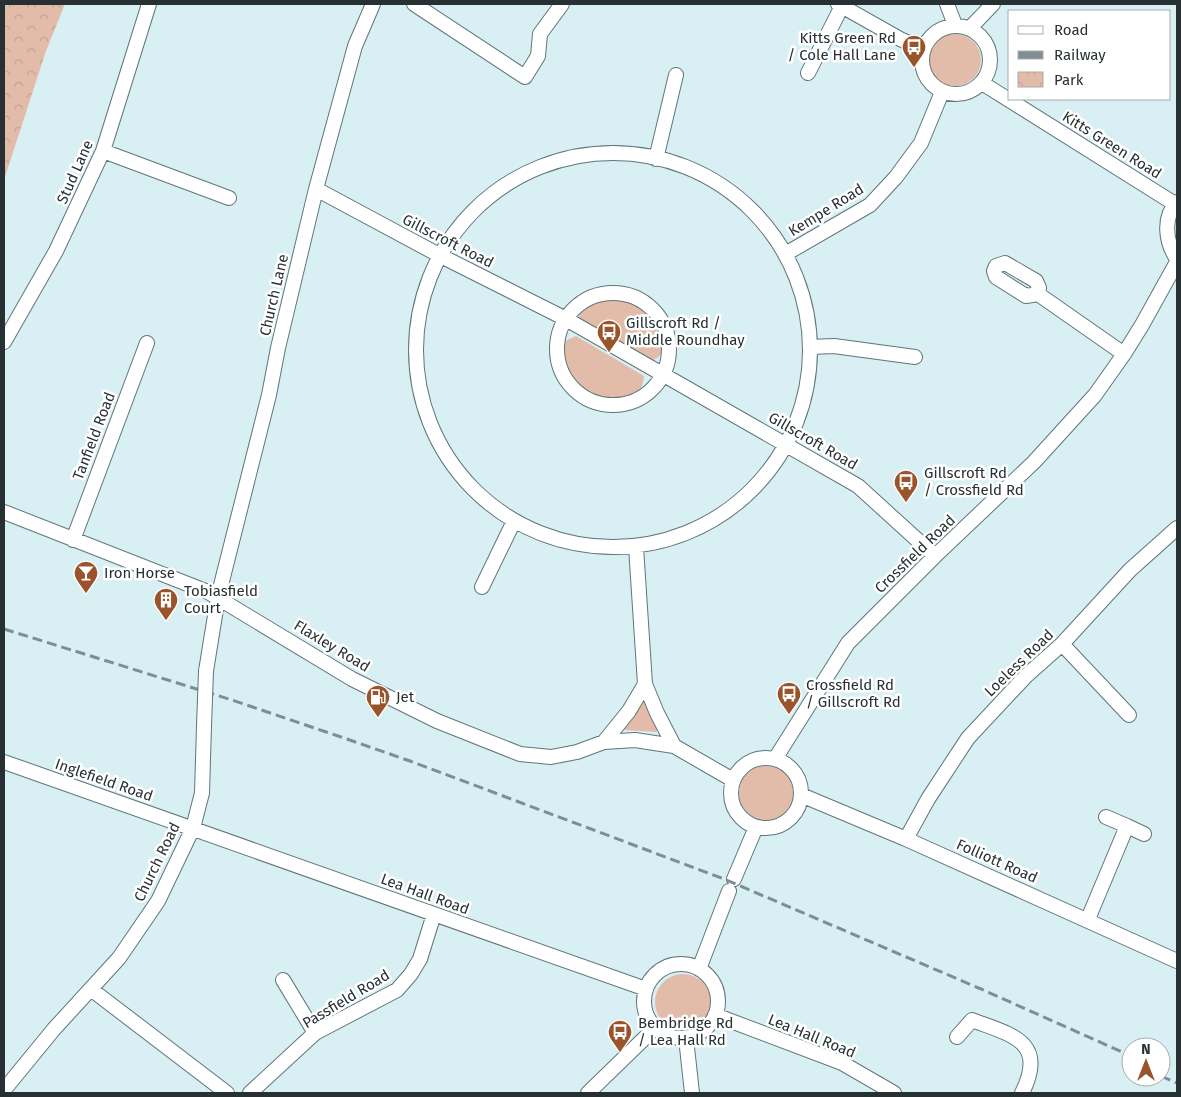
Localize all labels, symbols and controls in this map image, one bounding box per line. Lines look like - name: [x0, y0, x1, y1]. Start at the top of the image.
- legend: [1008, 10, 1171, 100]
- text: Road: [1054, 21, 1089, 39]
- place label: Kitts Green Rd / Cole Hall Lane: [787, 29, 896, 64]
- bus stop icon: Kitts Green Rd / Cole Hall Lane: [901, 34, 927, 68]
- text: Railway: [1054, 46, 1106, 64]
- text: Park: [1054, 71, 1084, 89]
- street label: Kitts Green Road: [1059, 107, 1165, 183]
- street label: Stud Lane: [53, 137, 97, 207]
- street label: Kempe Road: [785, 180, 867, 240]
- street label: Gillscroft Road: [399, 210, 497, 272]
- street label: Church Lane: [256, 252, 292, 338]
- place label: Gillscroft Rd / Middle Roundhay: [626, 314, 745, 349]
- bus stop icon: Gillscroft Rd / Middle Roundhay: [596, 319, 622, 353]
- street label: Tanfield Road: [69, 390, 119, 482]
- street label: Gillscroft Road: [765, 408, 861, 474]
- place label: Gillscroft Rd / Crossfield Rd: [924, 464, 1024, 499]
- bus stop icon: Gillscroft Rd / Crossfield Rd: [893, 469, 919, 503]
- street label: Crossfield Road: [871, 511, 959, 597]
- bar icon: Iron Horse: [73, 560, 99, 594]
- place label: Iron Horse: [104, 564, 175, 582]
- place label: Tobiasfield Court: [184, 582, 258, 617]
- building icon: Tobiasfield Court: [153, 587, 179, 621]
- street label: Flaxley Road: [291, 616, 373, 676]
- street label: Loeless Road: [981, 626, 1057, 700]
- place label: Crossfield Rd / Gillscroft Rd: [806, 676, 901, 711]
- bus stop icon: Crossfield Rd / Gillscroft Rd: [776, 681, 802, 715]
- fuel station icon: Jet: [365, 684, 391, 718]
- place label: Jet: [396, 688, 415, 706]
- street label: Inglefield Road: [53, 755, 155, 805]
- street label: Church Road: [130, 820, 184, 904]
- street label: Folliott Road: [954, 835, 1040, 887]
- street label: Lea Hall Road: [378, 870, 472, 918]
- street label: Passfield Road: [299, 966, 393, 1032]
- street label: Lea Hall Road: [766, 1010, 858, 1062]
- place label: Bembridge Rd / Lea Hall Rd: [638, 1014, 734, 1049]
- bus stop icon: Bembridge Rd / Lea Hall Rd: [607, 1019, 633, 1053]
- north arrow: [1121, 1037, 1171, 1087]
- text: N: [1141, 1041, 1151, 1058]

